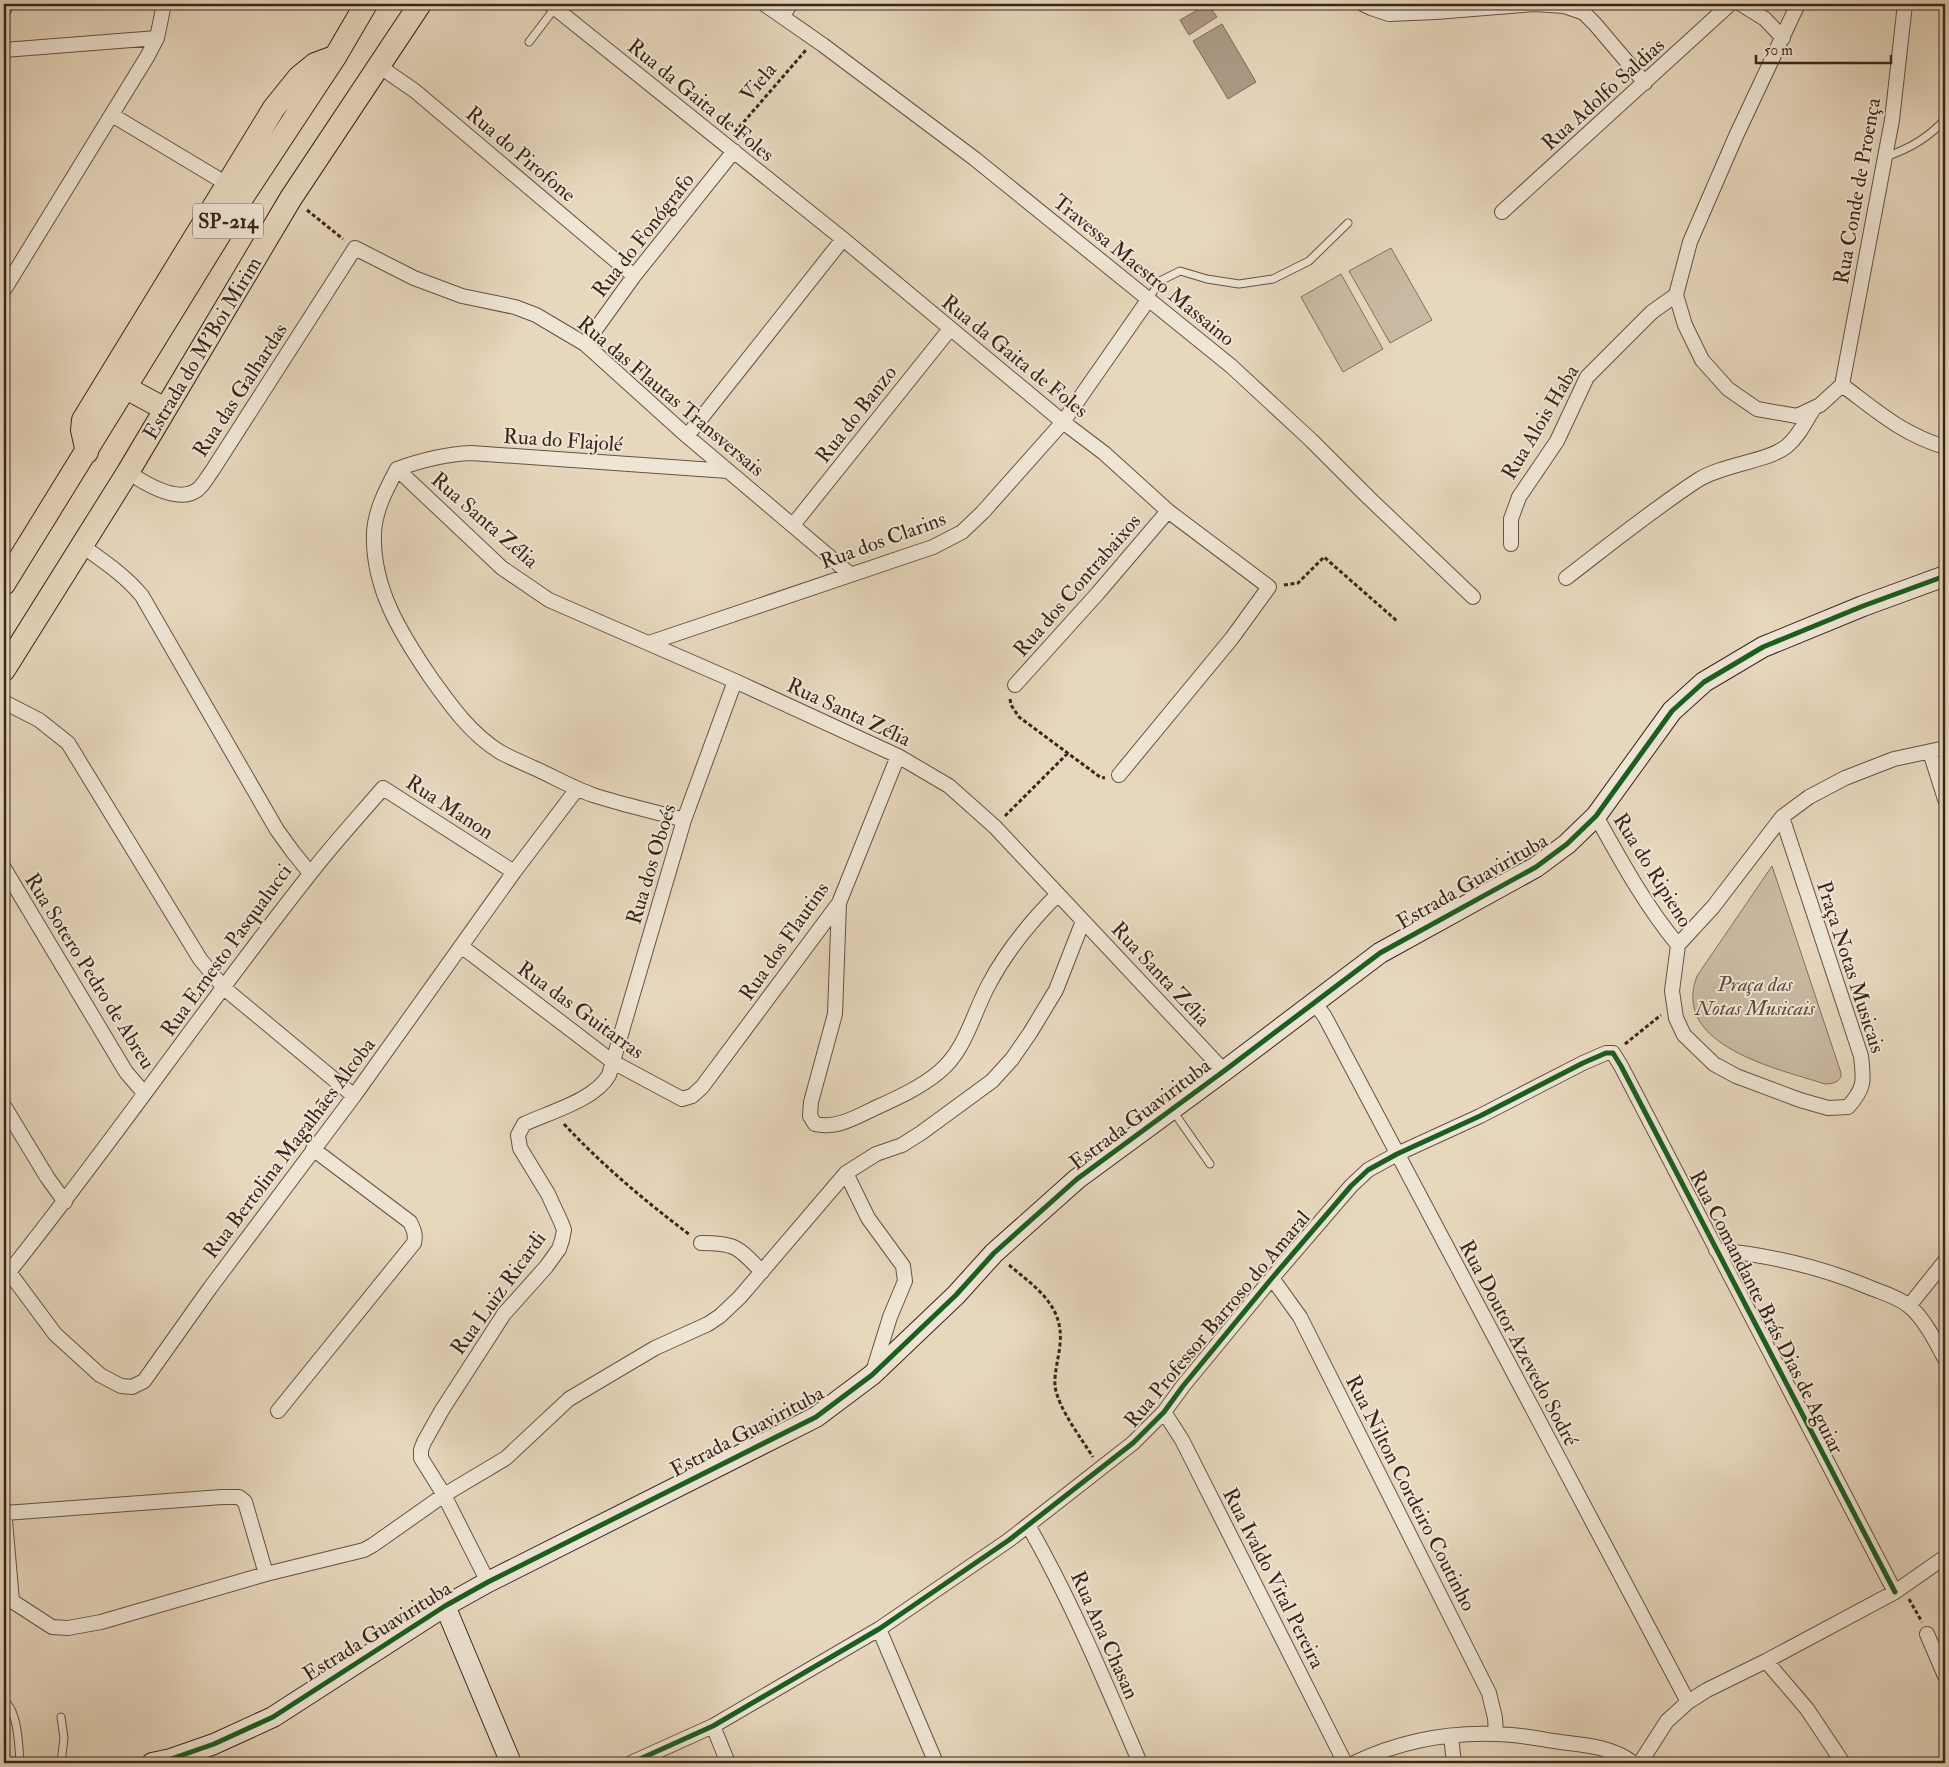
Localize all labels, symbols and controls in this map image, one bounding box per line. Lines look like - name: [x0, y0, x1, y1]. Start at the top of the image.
- street label: Rua Adolfo Saldias: [1536, 32, 1670, 157]
- scale bar: [1756, 32, 1892, 64]
- street label: Rua da Gaita de Foles: [622, 33, 780, 168]
- text: 50 m: [1764, 41, 1793, 60]
- street label: Viela: [734, 57, 783, 107]
- street label: Rua Conde de Proença: [1828, 95, 1887, 286]
- street label: Rua do Pirofone: [460, 100, 581, 208]
- street label: Rua do Fonógrafo: [586, 168, 700, 303]
- street label: Travessa Maestro Massaino: [1047, 189, 1240, 352]
- road number: SP-214: [193, 204, 263, 238]
- street label: Estrada do M'Boi Mirim: [137, 252, 268, 445]
- street label: Rua da Gaita de Foles: [936, 289, 1094, 424]
- street label: Rua das Flautas Transversais: [572, 310, 770, 483]
- street label: Rua das Galhardas: [187, 318, 294, 462]
- street label: Rua do Banzo: [810, 360, 903, 469]
- street label: Rua Alois Haba: [1496, 360, 1586, 485]
- street label: Rua do Flajolé: [502, 423, 624, 458]
- street label: Rua Santa Zélia: [425, 466, 544, 575]
- street label: Rua dos Clarins: [817, 505, 950, 576]
- street label: Rua dos Contrabaixos: [1008, 508, 1147, 663]
- street label: Rua Santa Zélia: [782, 672, 915, 753]
- street label: Rua Manon: [401, 769, 499, 846]
- street label: Rua dos Oboés: [620, 801, 683, 928]
- street label: Rua do Ripieno: [1607, 808, 1698, 932]
- street label: Estrada Guavirituba: [1392, 827, 1553, 936]
- street label: Rua Ernesto Pasqualucci: [155, 859, 298, 1042]
- street label: Rua Sotero Pedro de Abreu: [18, 868, 161, 1074]
- street label: Rua dos Flautins: [733, 877, 835, 1006]
- street label: Praça Notas Musicais: [1810, 878, 1891, 1056]
- street label: Rua Santa Zélia: [1105, 916, 1216, 1033]
- street label: Rua das Guitarras: [512, 955, 649, 1065]
- park label: Praça das Notas Musicais: [1694, 971, 1816, 1022]
- street label: Rua Bertolina Magalhães Alcoba: [197, 1032, 382, 1264]
- street label: Estrada Guavirituba: [1064, 1052, 1217, 1176]
- street label: Rua Comandante Brás Dias de Aguiar: [1683, 1166, 1850, 1459]
- street label: Rua Professor Barroso do Amaral: [1118, 1205, 1317, 1434]
- street label: Rua Luiz Ricardi: [445, 1226, 553, 1360]
- street label: Rua Doutor Azevedo Sodré: [1453, 1236, 1584, 1451]
- street label: Rua Nilton Cordeiro Coutinho: [1339, 1371, 1482, 1616]
- street label: Estrada Guavirituba: [666, 1379, 829, 1483]
- street label: Rua Ivaldo Vital Pereira: [1216, 1483, 1331, 1673]
- street label: Rua Ana Chasan: [1064, 1567, 1145, 1704]
- street label: Estrada Guavirituba: [298, 1575, 457, 1688]

